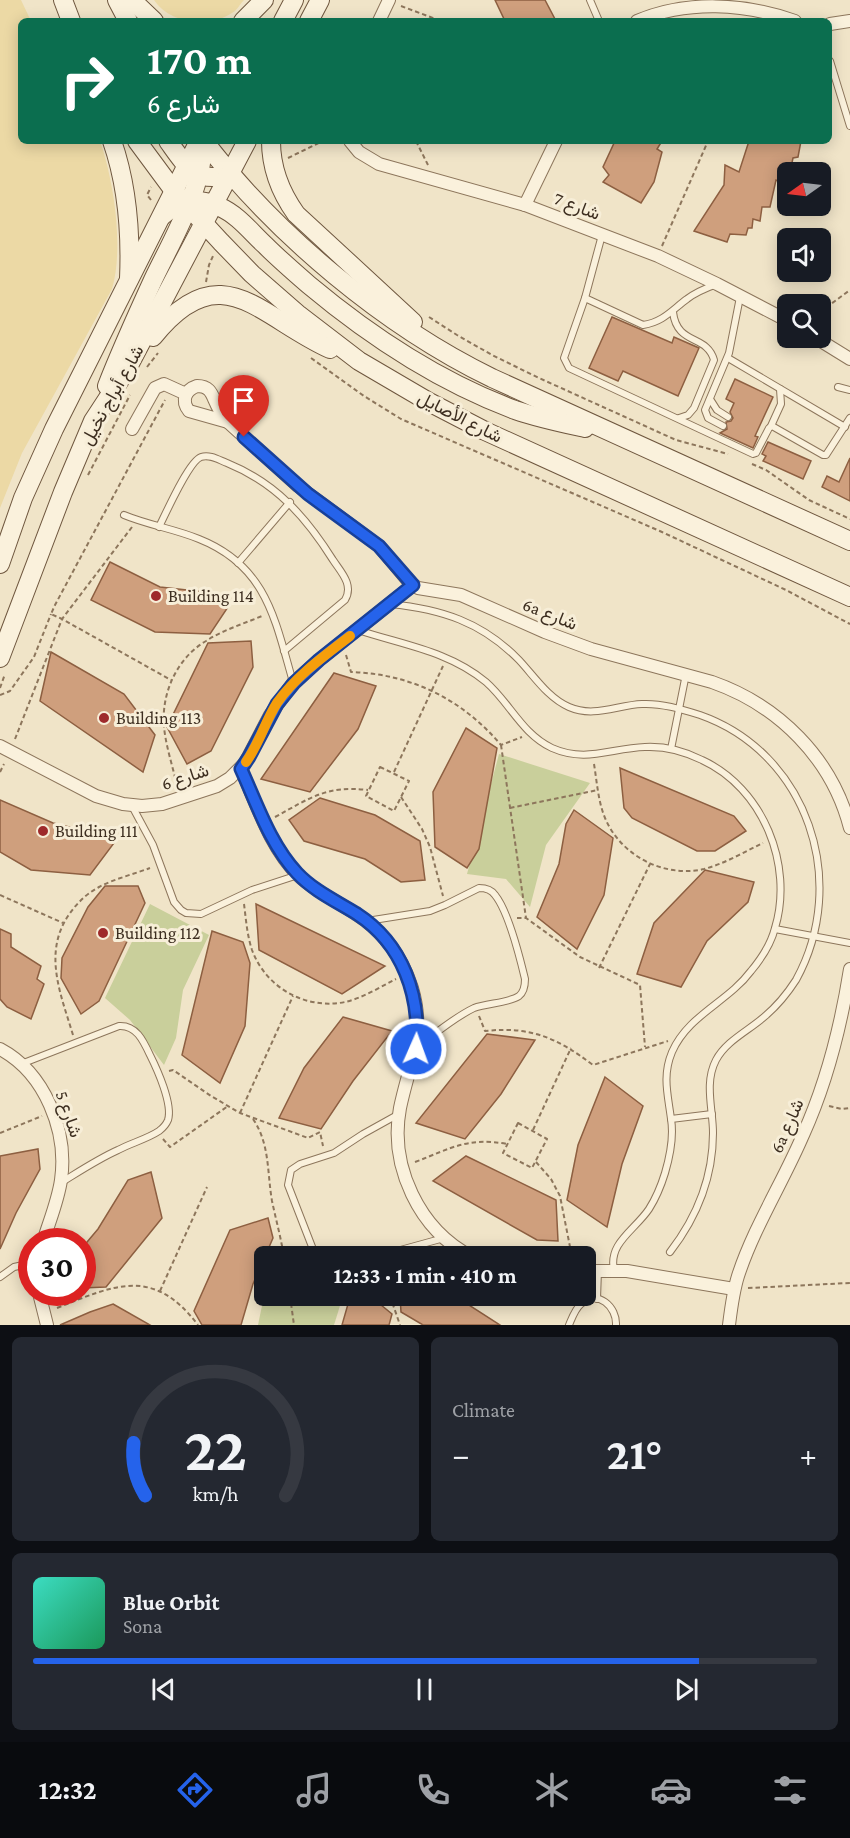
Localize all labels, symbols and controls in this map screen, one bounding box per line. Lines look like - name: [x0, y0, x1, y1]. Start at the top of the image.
- text: 170 m: [147, 36, 252, 83]
- icon: right: [48, 42, 126, 120]
- text: شارع 6: [147, 89, 220, 119]
- north arrow: [777, 162, 831, 216]
- map controls: [777, 162, 831, 348]
- street label: شارع 7: [550, 188, 603, 226]
- button: sound: [777, 228, 831, 282]
- button: search: [777, 294, 831, 348]
- street label: شارع أبراج نخيل: [76, 342, 149, 449]
- pin: [218, 375, 269, 437]
- icon: arrive: [227, 384, 260, 417]
- street label: شارع الأصايل: [414, 387, 506, 449]
- place label: Building 114: [168, 586, 254, 606]
- marker: Building 114: [149, 589, 163, 603]
- street label: 6a شارع: [519, 594, 580, 636]
- place label: Building 113: [116, 708, 201, 728]
- marker: Building 113: [97, 711, 111, 725]
- street label: شارع 6: [159, 760, 212, 796]
- place label: Building 111: [55, 821, 138, 841]
- marker: Building 111: [36, 824, 50, 838]
- place label: Building 112: [115, 923, 200, 943]
- marker: Building 112: [96, 926, 110, 940]
- position arrow: [384, 1017, 448, 1081]
- street label: شارع 5: [50, 1088, 86, 1141]
- street label: 6a شارع: [766, 1096, 810, 1157]
- speed limit sign: 30: [18, 1228, 96, 1306]
- text: 12:33 · 1 min · 410 m: [333, 1263, 517, 1288]
- text: Climate: [452, 1399, 515, 1421]
- text: 22: [184, 1414, 247, 1483]
- text: 21°: [607, 1429, 663, 1479]
- text: −: [452, 1436, 469, 1473]
- text: +: [800, 1436, 817, 1473]
- text: km/h: [192, 1482, 239, 1506]
- text: Blue Orbit: [123, 1590, 219, 1615]
- text: Sona: [123, 1615, 162, 1637]
- icon: previous: [147, 1673, 180, 1706]
- icon: pause: [408, 1673, 441, 1706]
- icon: next: [670, 1673, 703, 1706]
- icon: directions: [174, 1769, 216, 1811]
- icon: music: [293, 1769, 335, 1811]
- icon: phone: [412, 1769, 454, 1811]
- icon: climate: [531, 1769, 573, 1811]
- icon: car: [650, 1769, 692, 1811]
- icon: filters: [769, 1769, 811, 1811]
- text: 12:32: [39, 1775, 97, 1805]

